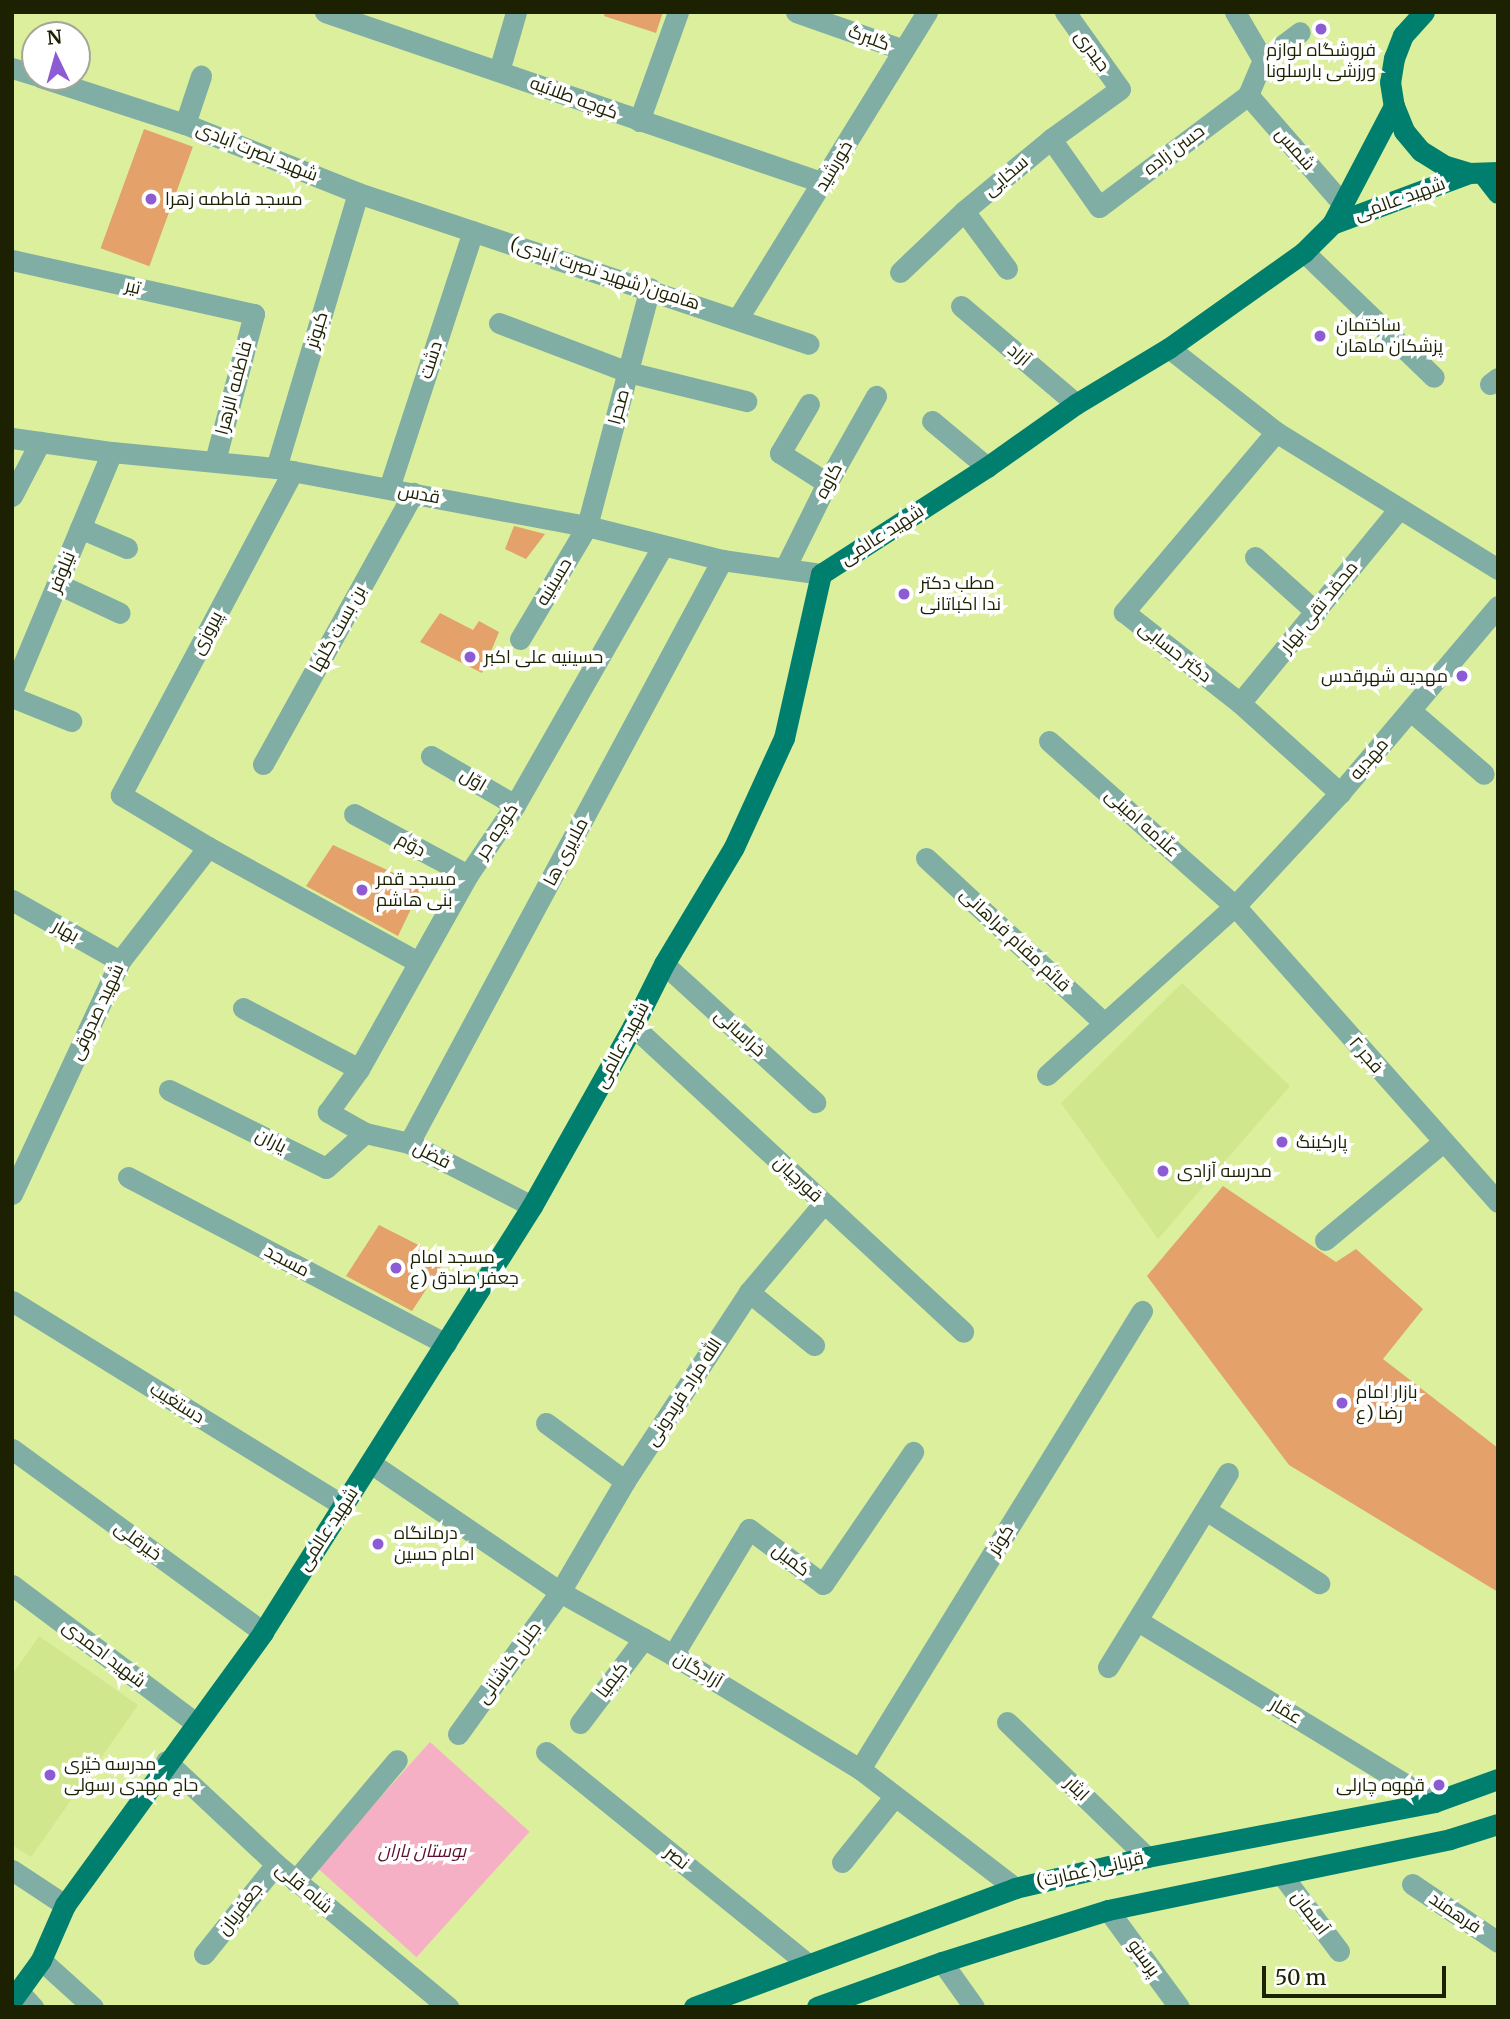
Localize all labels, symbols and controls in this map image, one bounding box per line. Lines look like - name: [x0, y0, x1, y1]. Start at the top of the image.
- north arrow: [21, 21, 91, 91]
- street label: گلبرگ: [845, 21, 893, 55]
- marker: فروشگاه لوازم ورزشی بارسلونا: [1313, 21, 1329, 37]
- text: N: [46, 24, 63, 50]
- street label: حیدری: [1070, 26, 1114, 76]
- place label: فروشگاه لوازم ورزشی بارسلونا: [1266, 40, 1376, 82]
- street label: کوچه طلائیه: [527, 72, 621, 124]
- street label: شهید نصرت آبادی: [193, 118, 321, 186]
- street label: حسن زاده: [1139, 120, 1209, 180]
- street label: شمس: [1271, 123, 1319, 175]
- street label: خورشید: [811, 137, 857, 195]
- street label: سخایی: [979, 151, 1033, 201]
- street label: شهید عالمی: [1352, 173, 1448, 225]
- place label: مسجد فاطمه زهرا: [165, 188, 303, 210]
- marker: مسجد فاطمه زهرا: [143, 191, 159, 207]
- street label: (شهید نصرت آبادی)هامون: [507, 233, 703, 315]
- street label: تیر: [123, 275, 143, 299]
- street label: کبوتر: [301, 309, 333, 351]
- place label: ساختمان پزشکان ماهان: [1336, 315, 1443, 358]
- marker: ساختمان پزشکان ماهان: [1310, 326, 1330, 346]
- street label: دشت: [415, 338, 447, 382]
- street label: فاطمه الزهرا: [211, 339, 257, 437]
- street label: آزاد: [1003, 339, 1035, 371]
- street label: صحرا: [604, 387, 634, 427]
- street label: کاوه: [811, 460, 847, 502]
- street label: قدس: [396, 479, 442, 509]
- street label: شهید عالمی: [836, 500, 928, 570]
- street label: نیلوفر: [44, 548, 80, 596]
- street label: حسینیه: [531, 554, 577, 610]
- street label: محمّد تقی بهار: [1275, 557, 1363, 657]
- place label: مطب دکتر ندا اکباتانی: [920, 573, 1001, 616]
- street label: بن بست گلها: [305, 582, 371, 676]
- marker: مطب دکتر ندا اکباتانی: [894, 584, 914, 604]
- street label: پیروزی: [187, 608, 227, 658]
- street label: دکتر حسابی: [1134, 617, 1216, 687]
- place label: حسینیه علی اکبر: [484, 646, 603, 668]
- marker: حسینیه علی اکبر: [462, 649, 478, 665]
- place label: مهدیه شهرقدس: [1321, 665, 1448, 687]
- marker: مهدیه شهرقدس: [1454, 668, 1470, 684]
- street label: مهدیه: [1345, 734, 1393, 784]
- street label: اوّل: [456, 764, 490, 796]
- street label: علّامه امینی: [1101, 784, 1183, 862]
- street label: کوچه حر: [471, 799, 523, 863]
- street label: ملایری ها: [539, 814, 593, 890]
- street label: دوّم: [393, 828, 429, 862]
- place label: مسجد قمر بنی هاشم: [376, 869, 456, 912]
- marker: مسجد قمر بنی هاشم: [354, 882, 370, 898]
- street label: قائم مقام فراهانی: [955, 883, 1075, 997]
- street label: بهار: [49, 915, 83, 947]
- street label: شهید صدوقی: [65, 961, 129, 1063]
- street label: شهید عالمی: [590, 998, 654, 1092]
- street label: خراسانی: [710, 1005, 770, 1061]
- street label: فجر ۲: [1344, 1032, 1388, 1078]
- street label: یاران: [252, 1124, 290, 1158]
- place label: پارکینگ: [1296, 1131, 1347, 1153]
- marker: پارکینگ: [1274, 1134, 1290, 1150]
- street label: فضل: [410, 1137, 454, 1173]
- street label: قورچیان: [769, 1151, 827, 1207]
- place label: مدرسه آزادی: [1177, 1160, 1272, 1182]
- marker: مدرسه آزادی: [1155, 1163, 1171, 1179]
- street label: مسجد: [261, 1240, 313, 1282]
- place label: مسجد امام جعفر صادق (ع: [410, 1247, 519, 1290]
- marker: مسجد امام جعفر صادق (ع: [388, 1260, 404, 1276]
- street label: الله مراد فریدونی: [641, 1334, 727, 1450]
- street label: دستغیب: [146, 1378, 208, 1428]
- place label: بازار امام رضا (ع: [1356, 1382, 1418, 1424]
- marker: بازار امام رضا (ع: [1334, 1395, 1350, 1411]
- street label: شهید عالمی: [293, 1483, 363, 1575]
- street label: خیرقلی: [110, 1517, 166, 1565]
- street label: کوثر: [983, 1521, 1019, 1559]
- place label: درمانگاه امام حسین: [394, 1523, 475, 1566]
- marker: درمانگاه امام حسین: [368, 1534, 388, 1554]
- street label: کمیل: [768, 1539, 814, 1581]
- street label: شهید احمدی: [58, 1616, 150, 1692]
- street label: جلال کاشانی: [472, 1618, 546, 1708]
- street label: آزادگان: [670, 1647, 726, 1693]
- street label: کیمیا: [592, 1658, 632, 1702]
- street label: عمّار: [1266, 1693, 1306, 1729]
- place label: مدرسه خیّری حاج مهدی رسولی: [64, 1754, 198, 1796]
- marker: مدرسه خیّری حاج مهدی رسولی: [42, 1767, 58, 1783]
- street label: ایثار: [1061, 1773, 1093, 1805]
- place label: قهوه چارلی: [1336, 1774, 1425, 1796]
- marker: قهوه چارلی: [1431, 1777, 1447, 1793]
- park label: بوستان باران: [378, 1840, 466, 1862]
- street label: نصر: [661, 1842, 693, 1874]
- street label: (عمارت)قربانی: [1034, 1847, 1146, 1893]
- street label: شاه قلی: [271, 1858, 337, 1918]
- street label: جعفریان: [213, 1879, 267, 1939]
- street label: آسمان: [1287, 1887, 1333, 1939]
- street label: فرهمند: [1425, 1888, 1485, 1938]
- street label: پرستو: [1123, 1935, 1165, 1981]
- scale bar: [1265, 1952, 1449, 1996]
- text: 50 m: [1275, 1964, 1326, 1991]

